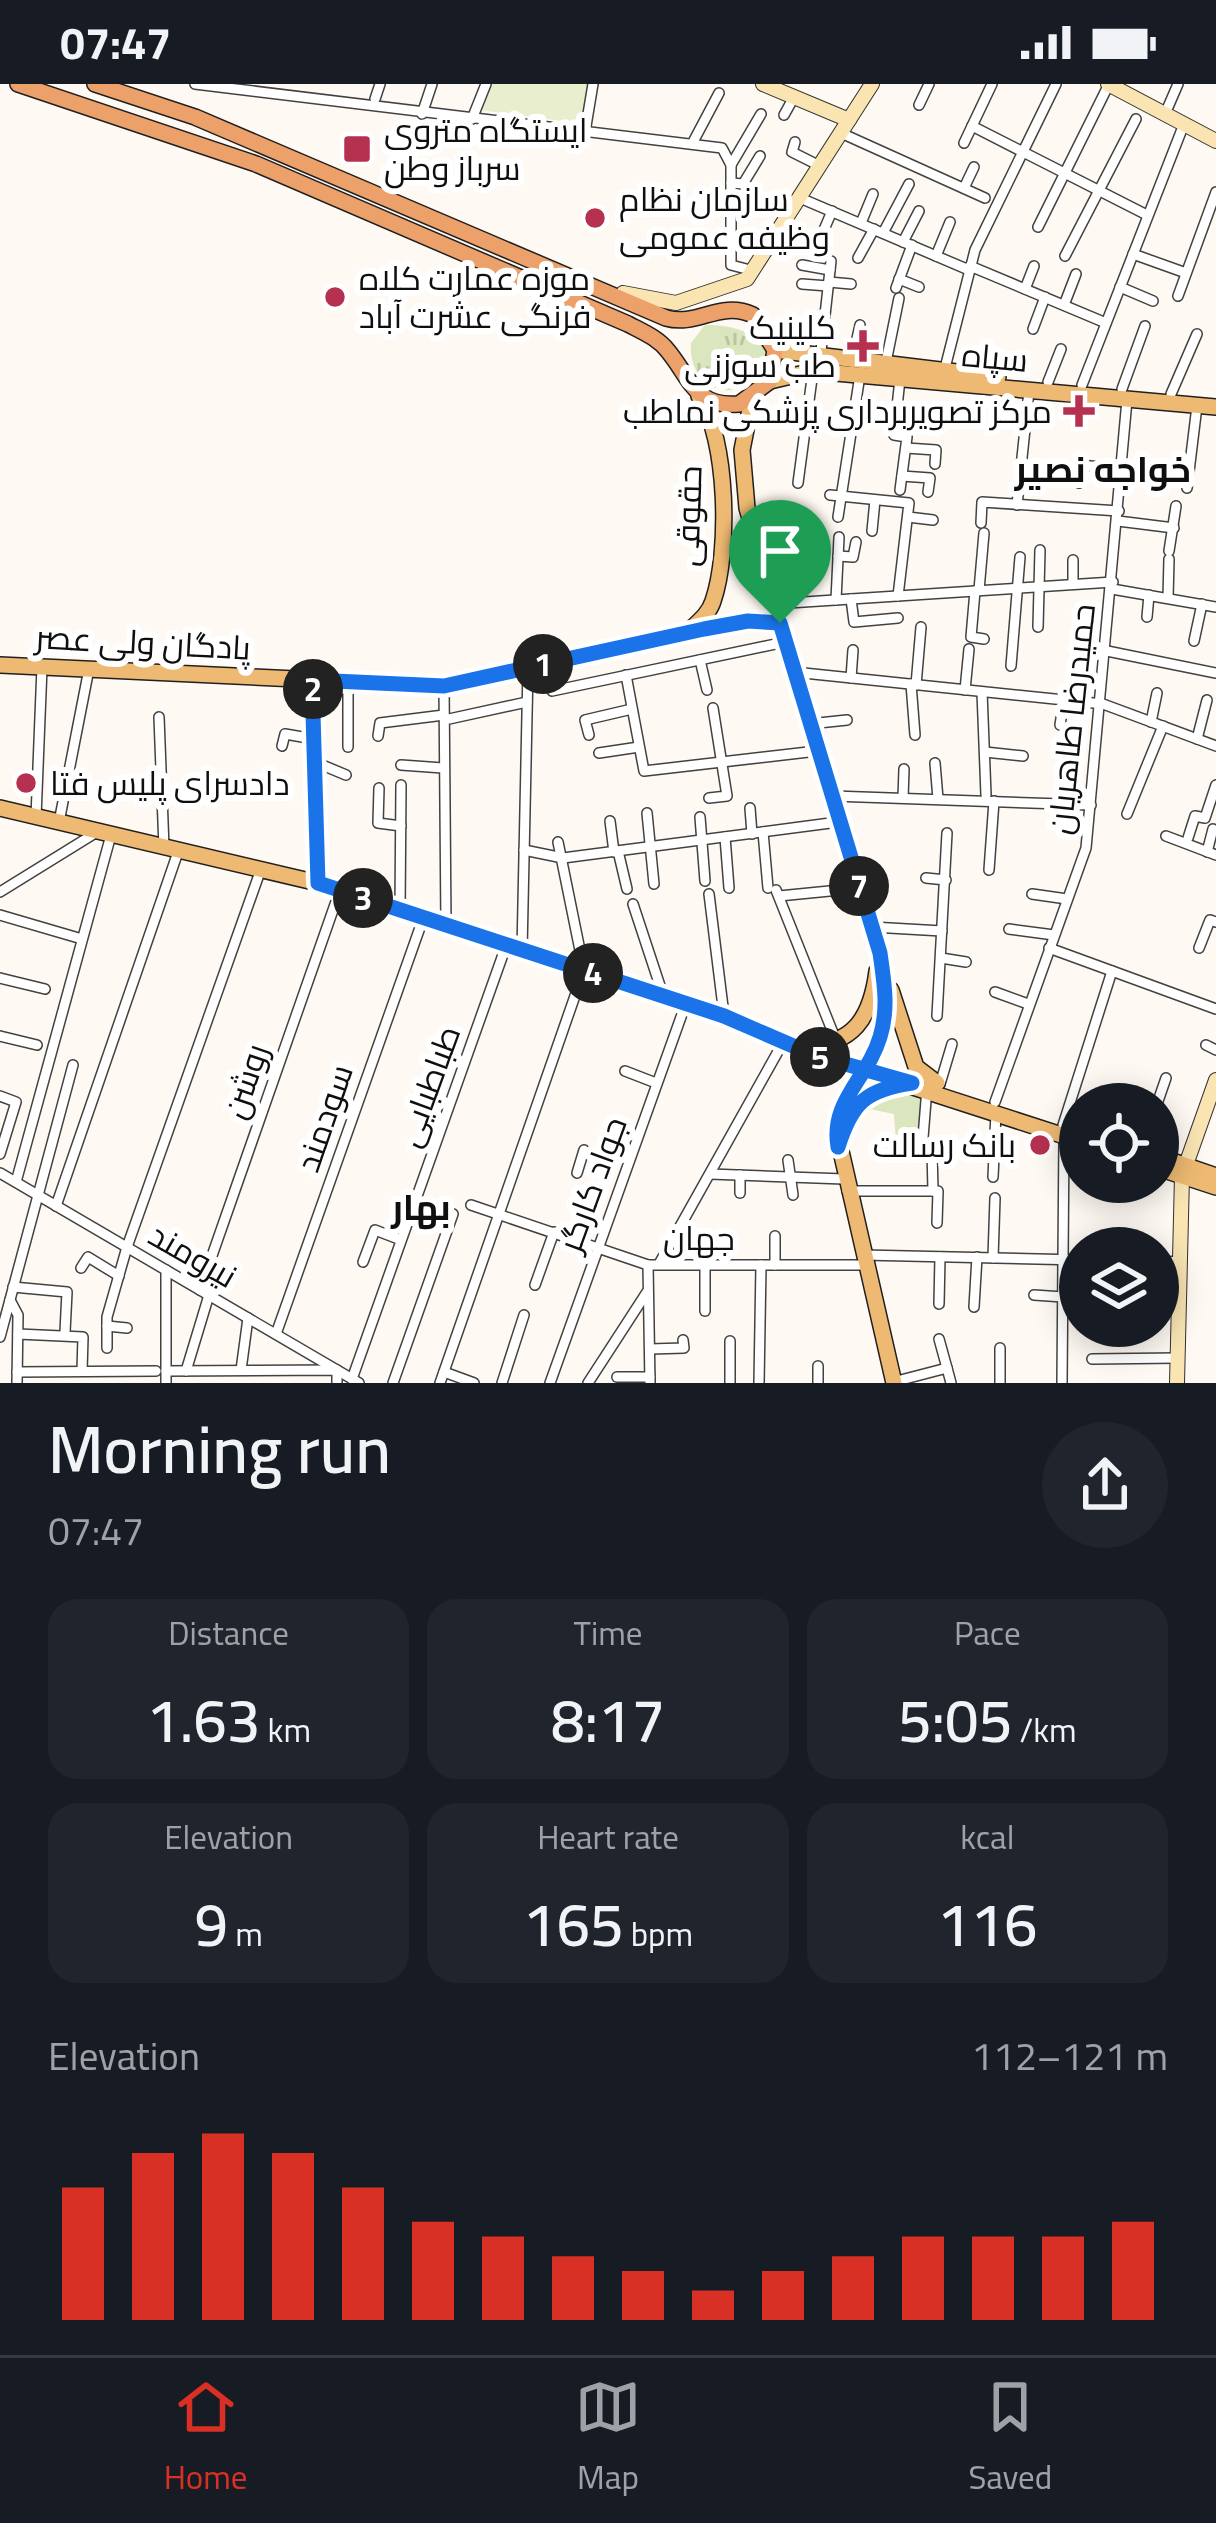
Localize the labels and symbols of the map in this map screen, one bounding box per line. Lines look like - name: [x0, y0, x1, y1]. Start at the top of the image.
- place label: ایستگاه متروی سرباز وطن: [384, 99, 588, 199]
- marker: ایستگاه متروی سرباز وطن: [341, 133, 373, 165]
- place label: سازمان نظام وظیفه عمومی: [619, 168, 830, 268]
- marker: سازمان نظام وظیفه عمومی: [582, 205, 608, 231]
- place label: موزه عمارت کلاه فرنگی عشرت آباد: [359, 247, 592, 347]
- marker: موزه عمارت کلاه فرنگی عشرت آباد: [322, 284, 348, 310]
- place label: کلینیک طب سوزنی: [684, 296, 836, 396]
- street label: سپاه: [959, 323, 1031, 391]
- marker: کلینیک طب سوزنی: [847, 330, 879, 362]
- place label: مرکز تصویربرداری پزشکی نماطب: [623, 380, 1052, 442]
- marker: مرکز تصویربرداری پزشکی نماطب: [1063, 395, 1095, 427]
- district label: خواجه نصیر: [1014, 435, 1191, 503]
- street label: حقوقی: [655, 464, 721, 568]
- pin: [729, 500, 831, 623]
- street label: حمیدرضا طاهریان: [1028, 601, 1114, 837]
- street label: پادگان ولی عصر: [32, 605, 252, 679]
- pin: 1: [513, 634, 573, 694]
- pin: 2: [283, 659, 343, 719]
- place label: دادسرای پلیس فتا: [50, 752, 290, 814]
- marker: دادسرای پلیس فتا: [13, 770, 39, 796]
- pin: 7: [829, 856, 889, 916]
- pin: 3: [333, 868, 393, 928]
- pin: 4: [563, 943, 623, 1003]
- street label: طباطبایی: [377, 1016, 479, 1156]
- pin: 5: [790, 1027, 850, 1087]
- street label: روشن: [203, 1035, 287, 1127]
- street label: سودمند: [277, 1055, 371, 1181]
- street label: جواد کارگر: [538, 1107, 645, 1263]
- place label: بانک رسالت: [873, 1114, 1016, 1176]
- marker: بانک رسالت: [1027, 1132, 1053, 1158]
- district label: بهار: [390, 1173, 451, 1241]
- street label: نیرومند: [136, 1204, 250, 1306]
- street label: جهان: [663, 1207, 735, 1269]

